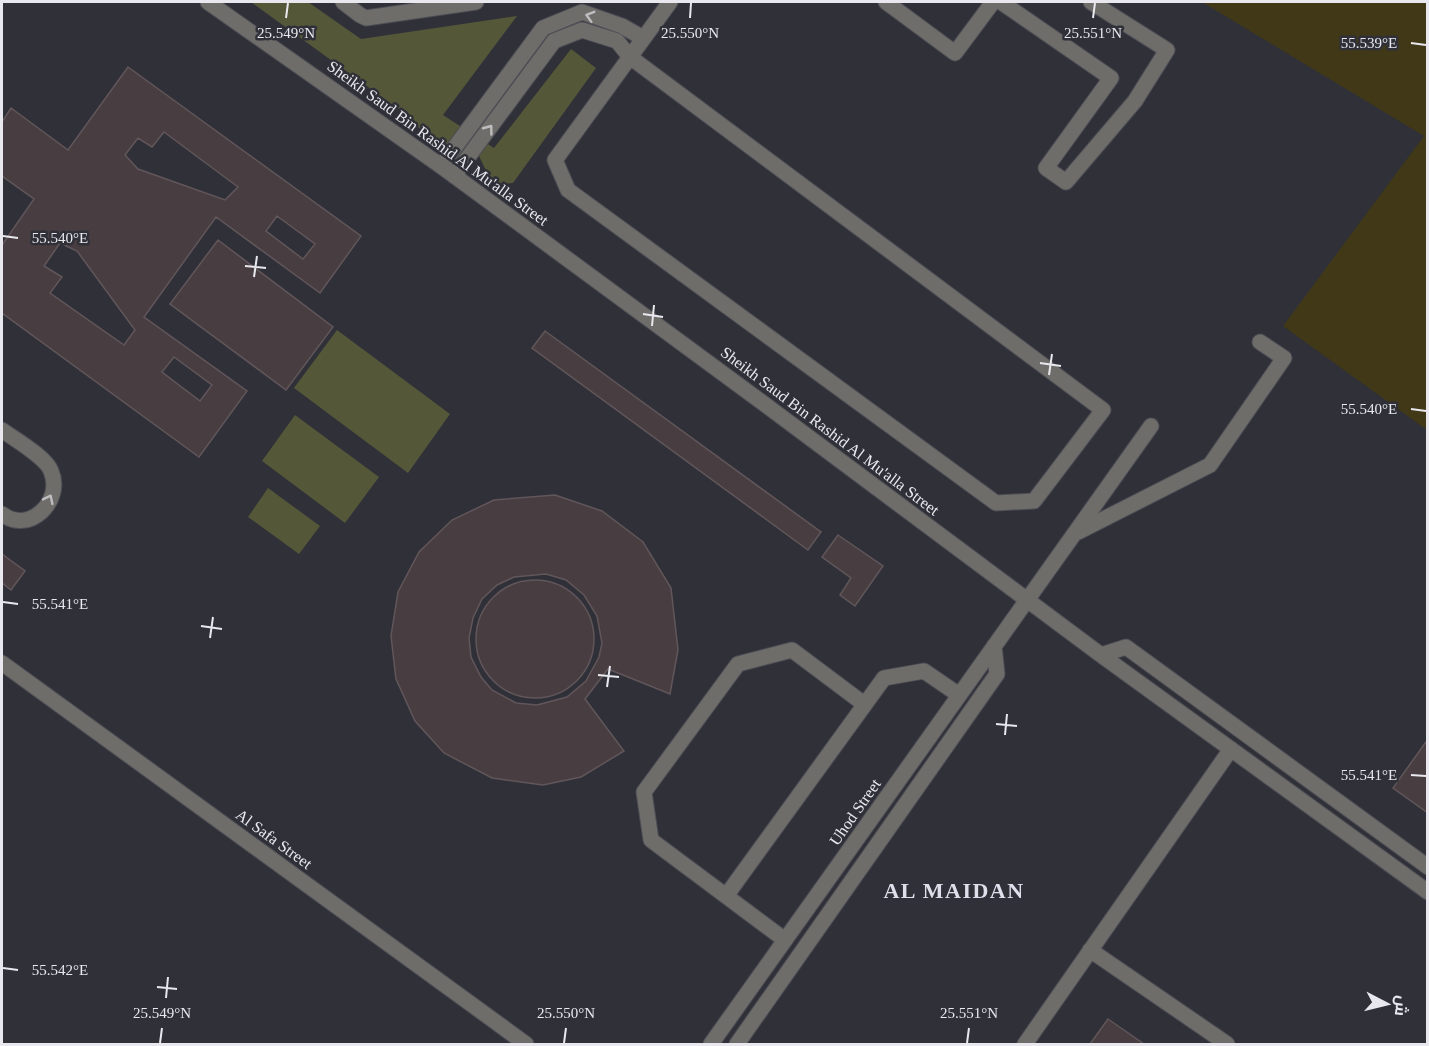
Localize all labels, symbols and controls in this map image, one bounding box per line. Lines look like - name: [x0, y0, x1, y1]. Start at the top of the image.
- one-way arrow: [585, 11, 596, 23]
- text: 25.549°N: [257, 25, 315, 41]
- text: 25.550°N: [661, 25, 719, 41]
- text: 25.551°N: [1064, 25, 1122, 41]
- text: 55.539°E: [1341, 35, 1397, 51]
- street label: Sheikh Saud Bin Rashid Al Mu'alla Street: [324, 57, 552, 229]
- one-way arrow: [482, 124, 493, 135]
- text: 55.540°E: [32, 230, 88, 246]
- street label: Sheikh Saud Bin Rashid Al Mu'alla Street: [718, 343, 943, 519]
- text: 55.540°E: [1341, 401, 1397, 417]
- one-way arrow: [42, 495, 54, 506]
- text: 55.541°E: [32, 596, 88, 612]
- text: 55.541°E: [1341, 767, 1397, 783]
- street label: Uhod Street: [826, 775, 884, 848]
- street label: Al Safa Street: [233, 806, 316, 873]
- district label: AL MAIDAN: [883, 878, 1025, 903]
- text: 55.542°E: [32, 962, 88, 978]
- north arrow: [1357, 974, 1417, 1034]
- text: ش: [1391, 994, 1411, 1017]
- text: 25.549°N: [133, 1005, 191, 1021]
- text: 25.550°N: [537, 1005, 595, 1021]
- text: 25.551°N: [940, 1005, 998, 1021]

